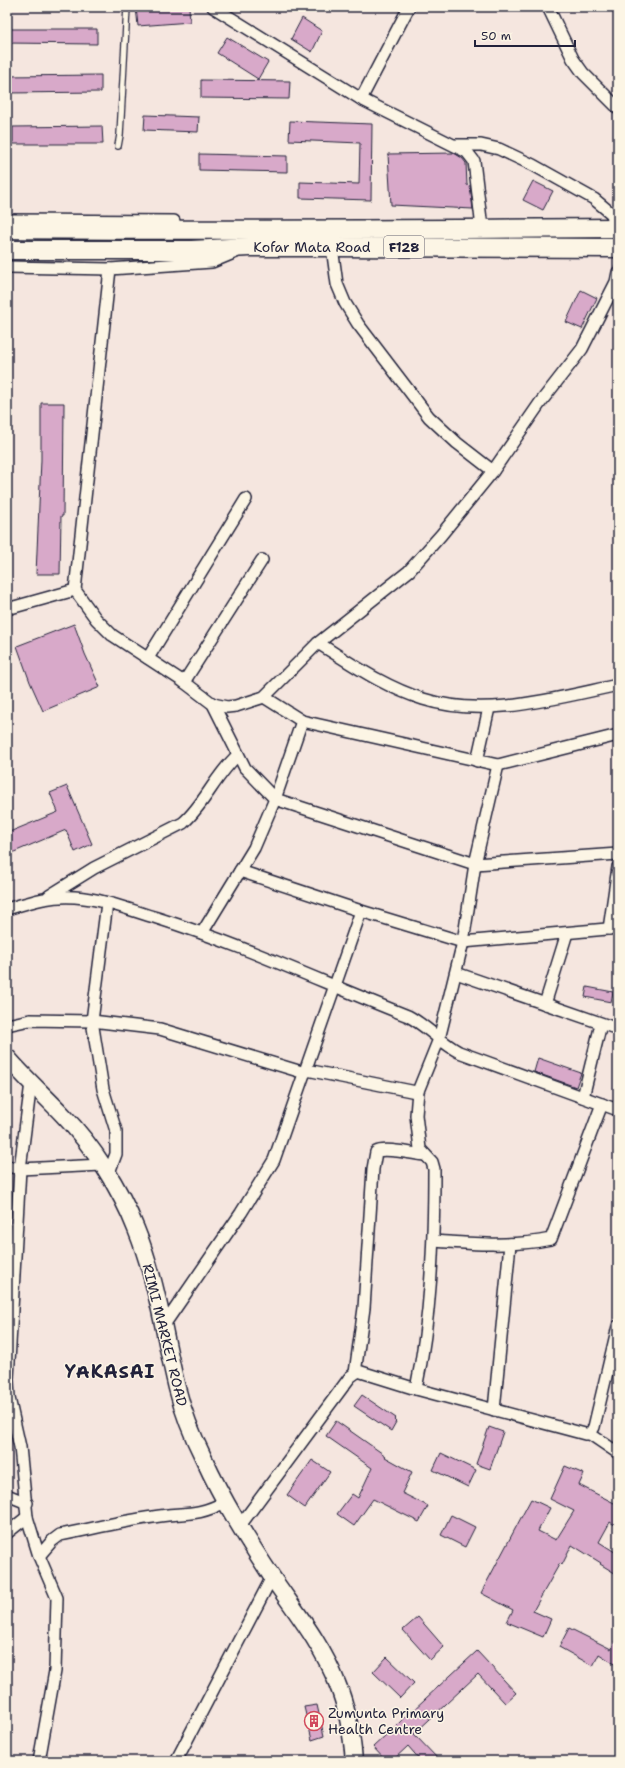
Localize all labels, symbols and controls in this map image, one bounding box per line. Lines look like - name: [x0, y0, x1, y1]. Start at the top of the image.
- scale bar: [475, 22, 575, 48]
- text: 50 m: [481, 28, 511, 44]
- road number: F128: [384, 236, 424, 258]
- street label: Kofar Mata Road: [253, 238, 371, 256]
- street label: RIMI MARKET ROAD: [139, 1262, 191, 1408]
- district label: YAKASAI: [65, 1360, 155, 1384]
- place label: Zumunta Primary Health Centre: [328, 1704, 444, 1738]
- building icon: Zumunta Primary Health Centre: [303, 1710, 325, 1732]

